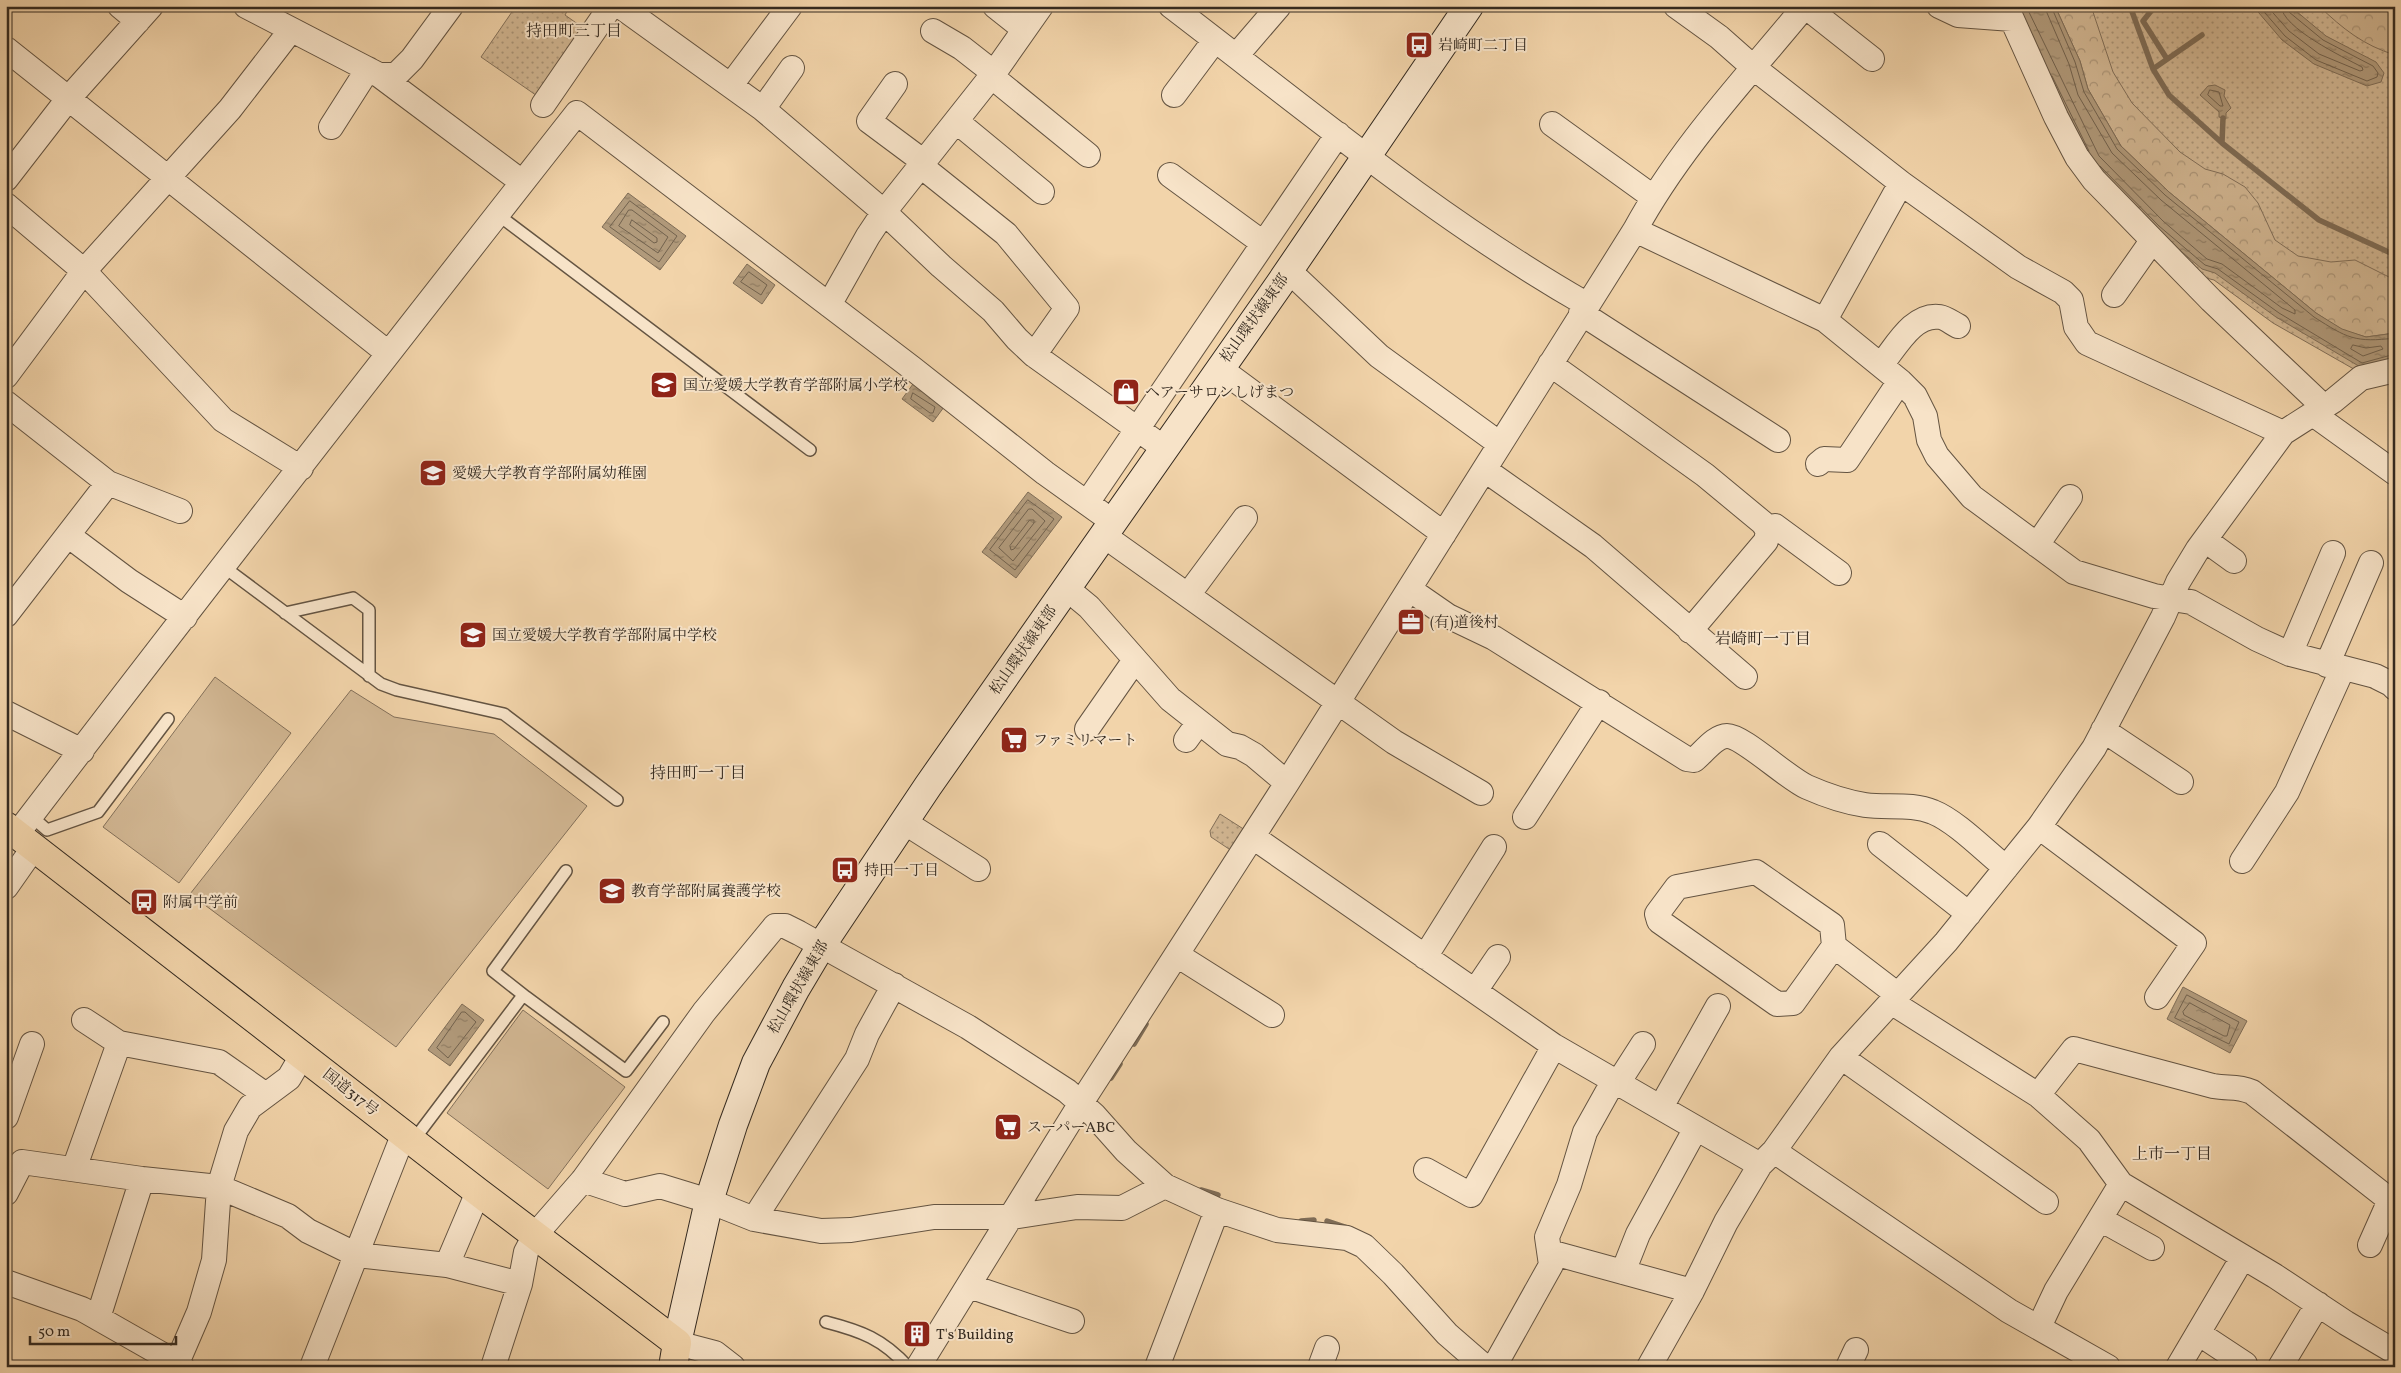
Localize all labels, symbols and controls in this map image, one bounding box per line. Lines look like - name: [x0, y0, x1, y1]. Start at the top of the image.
- district label: 持田町三丁目: [526, 21, 622, 43]
- bus stop icon: 岩崎町二丁目: [1404, 30, 1434, 60]
- place label: 岩崎町二丁目: [1438, 36, 1528, 57]
- street label: 松山環状線東部: [1216, 270, 1295, 368]
- school or university icon: 国立愛媛大学教育学部附属小学校: [649, 370, 679, 400]
- place label: 国立愛媛大学教育学部附属小学校: [683, 376, 908, 397]
- shop icon: ヘアーサロンしげまつ: [1111, 377, 1141, 407]
- place label: ヘアーサロンしげまつ: [1145, 383, 1294, 404]
- school or university icon: 愛媛大学教育学部附属幼稚園: [418, 458, 448, 488]
- place label: 愛媛大学教育学部附属幼稚園: [452, 464, 647, 485]
- street label: 松山環状線東部: [986, 602, 1063, 700]
- office icon: (有)道後村: [1396, 607, 1426, 637]
- place label: (有)道後村: [1430, 613, 1499, 634]
- school or university icon: 国立愛媛大学教育学部附属中学校: [458, 620, 488, 650]
- place label: 国立愛媛大学教育学部附属中学校: [492, 626, 717, 647]
- district label: 岩崎町一丁目: [1715, 629, 1811, 651]
- supermarket icon: ファミリマート: [999, 725, 1029, 755]
- place label: ファミリマート: [1033, 731, 1137, 752]
- district label: 持田町一丁目: [650, 763, 746, 785]
- bus stop icon: 持田一丁目: [830, 855, 860, 885]
- place label: 持田一丁目: [864, 861, 939, 882]
- school or university icon: 教育学部附属養護学校: [597, 876, 627, 906]
- place label: 教育学部附属養護学校: [631, 882, 781, 903]
- bus stop icon: 附属中学前: [129, 887, 159, 917]
- place label: 附属中学前: [163, 893, 238, 914]
- street label: 松山環状線東部: [764, 937, 835, 1038]
- street label: 国道317号: [318, 1065, 382, 1122]
- supermarket icon: スーパーABC: [993, 1112, 1023, 1142]
- place label: スーパーABC: [1027, 1118, 1115, 1139]
- district label: 上市一丁目: [2132, 1144, 2212, 1166]
- scale bar: [30, 1313, 176, 1345]
- building icon: T's Building: [902, 1319, 932, 1349]
- text: 50 m: [38, 1322, 70, 1343]
- place label: T's Building: [936, 1325, 1014, 1346]

